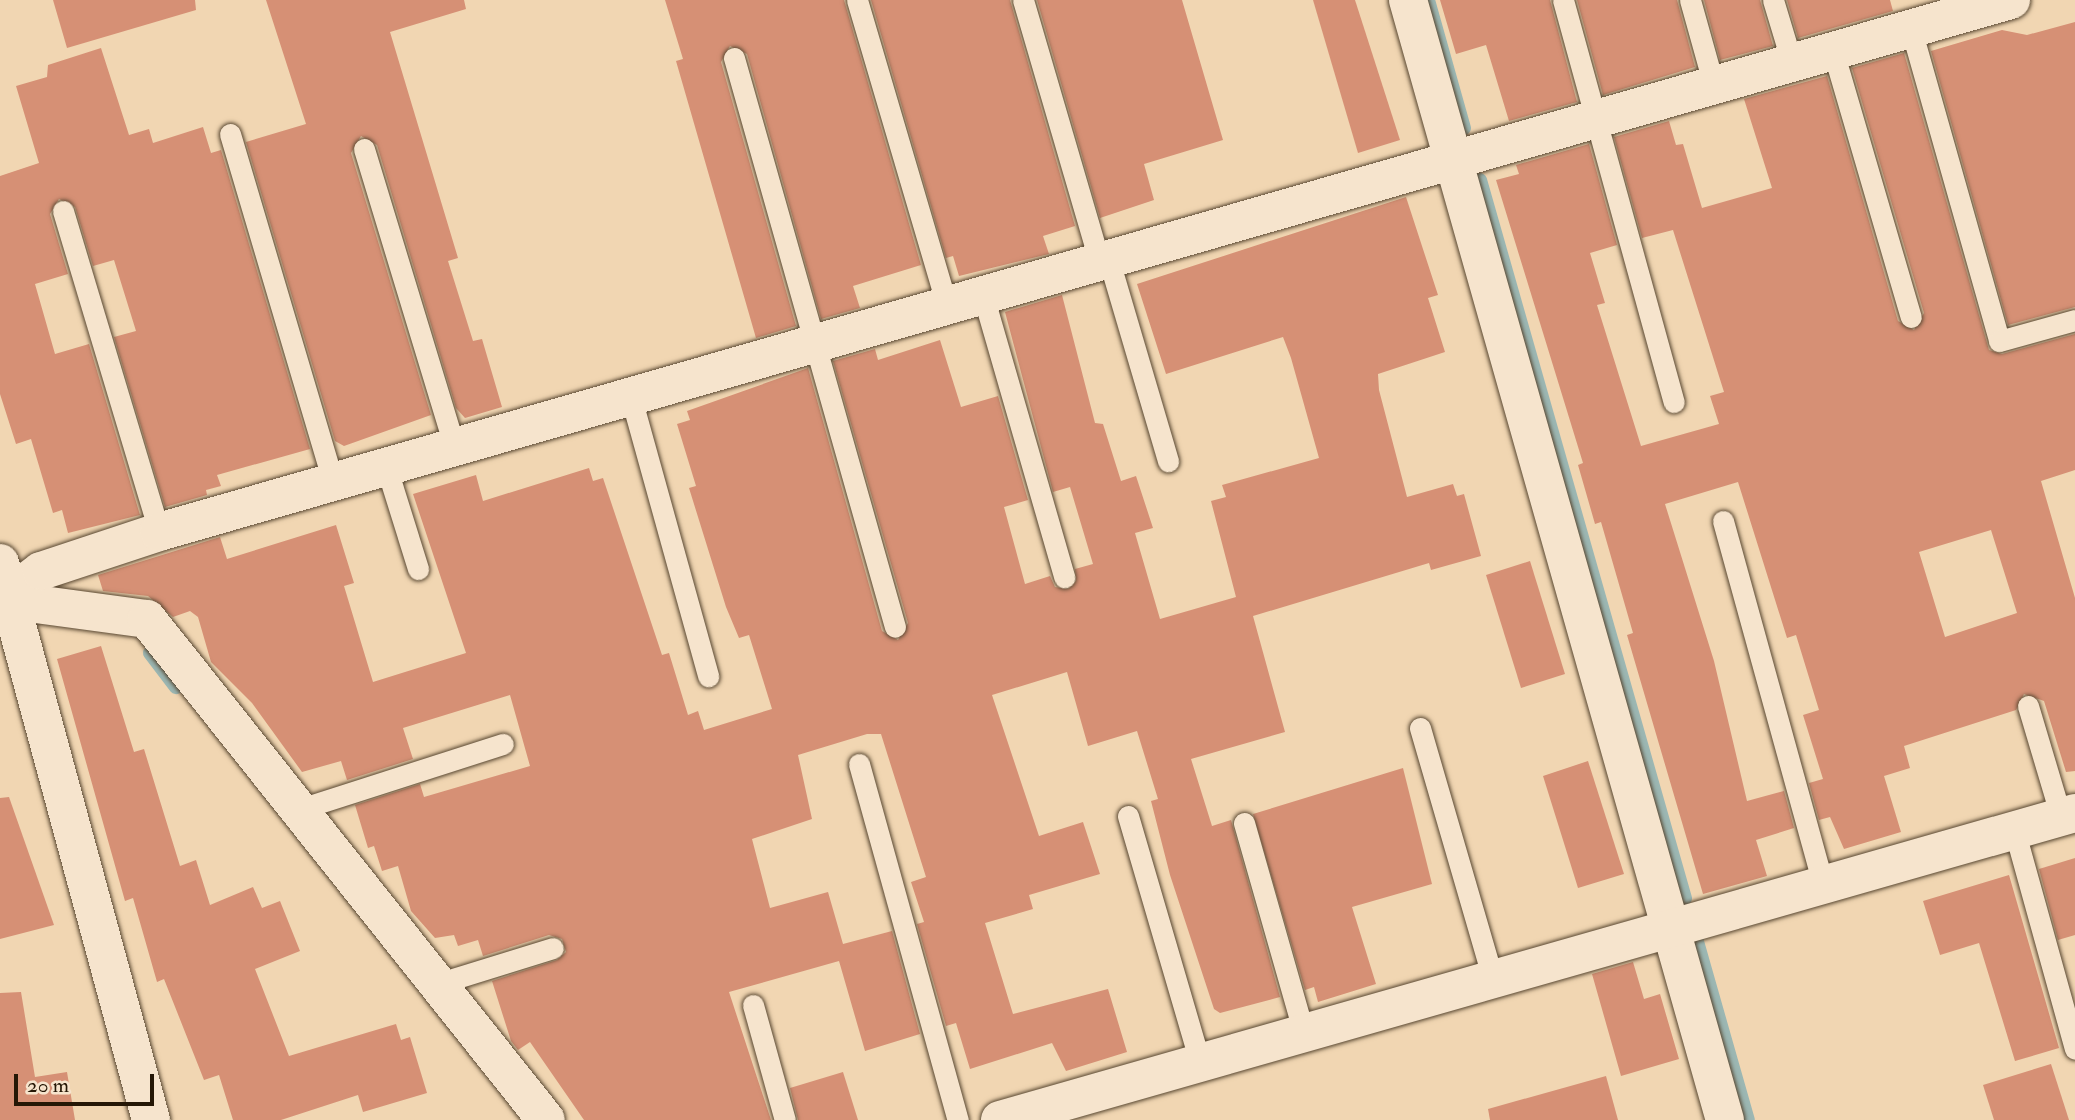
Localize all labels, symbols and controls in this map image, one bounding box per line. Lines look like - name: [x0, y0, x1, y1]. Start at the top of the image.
- scale bar: [18, 1060, 158, 1104]
- text: 20 m: [27, 1072, 69, 1099]

